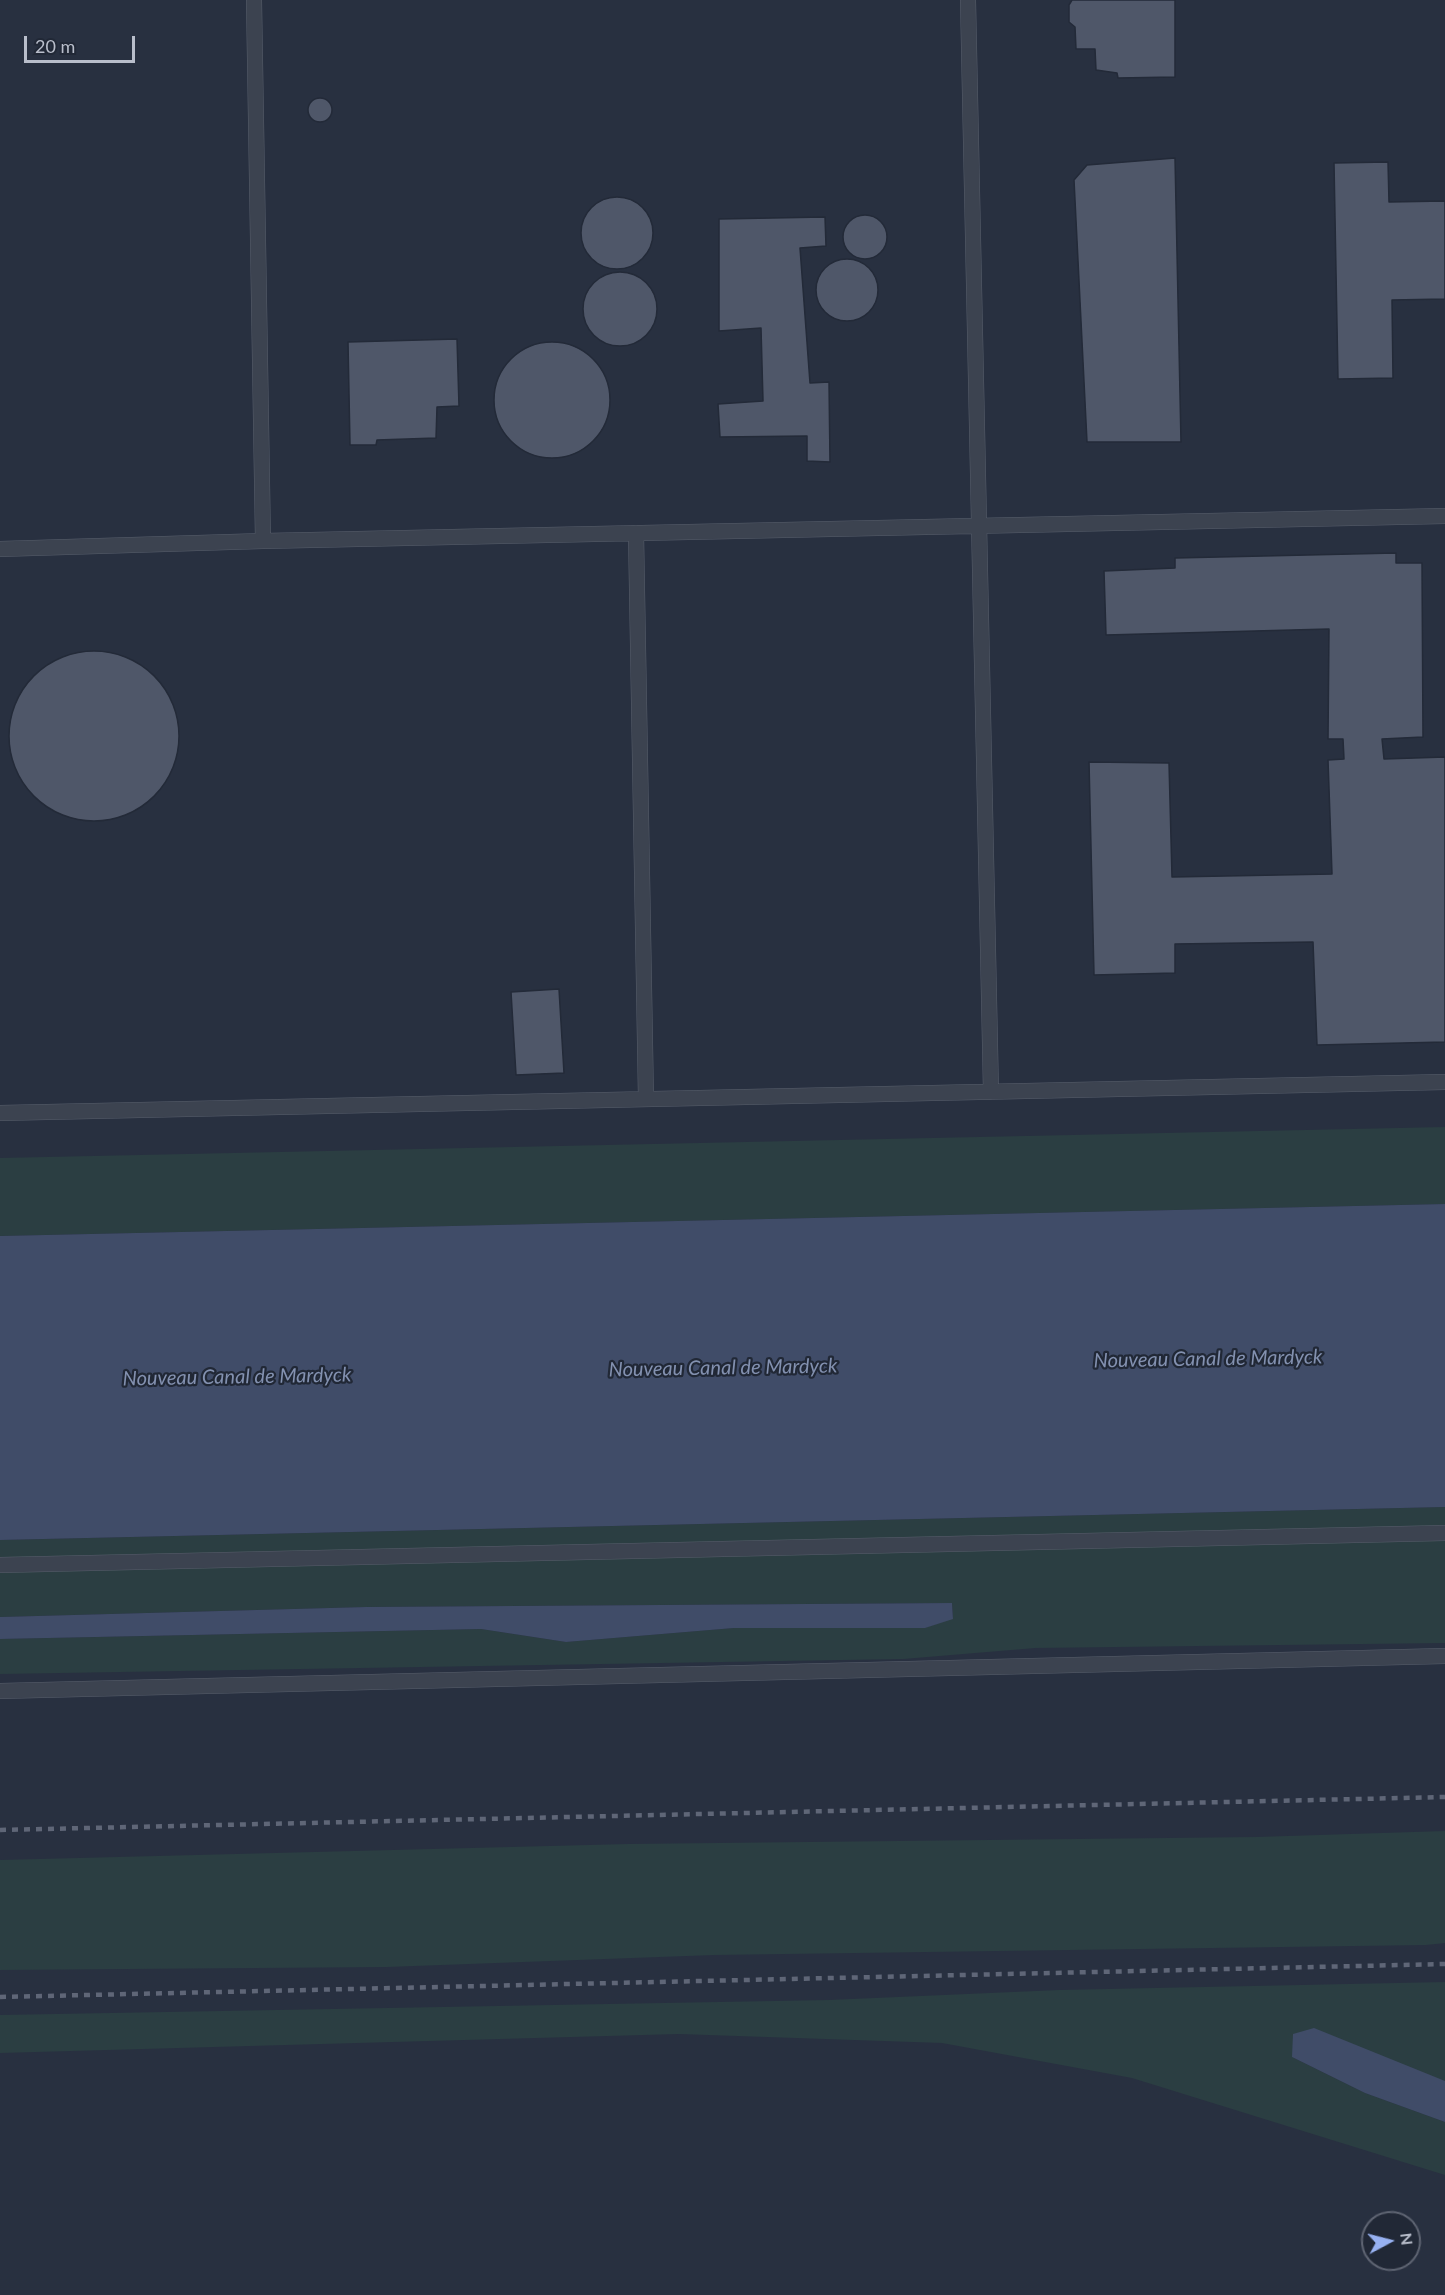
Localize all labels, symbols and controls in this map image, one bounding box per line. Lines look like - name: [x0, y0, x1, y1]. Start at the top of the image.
- scale bar: [27, 24, 138, 62]
- text: 20 m: [35, 35, 75, 57]
- water label: Nouveau Canal de Mardyck: [1093, 1345, 1323, 1373]
- water label: Nouveau Canal de Mardyck: [608, 1354, 838, 1382]
- water label: Nouveau Canal de Mardyck: [122, 1363, 352, 1391]
- north arrow: [1361, 2211, 1421, 2271]
- text: N: [1397, 2232, 1418, 2246]

